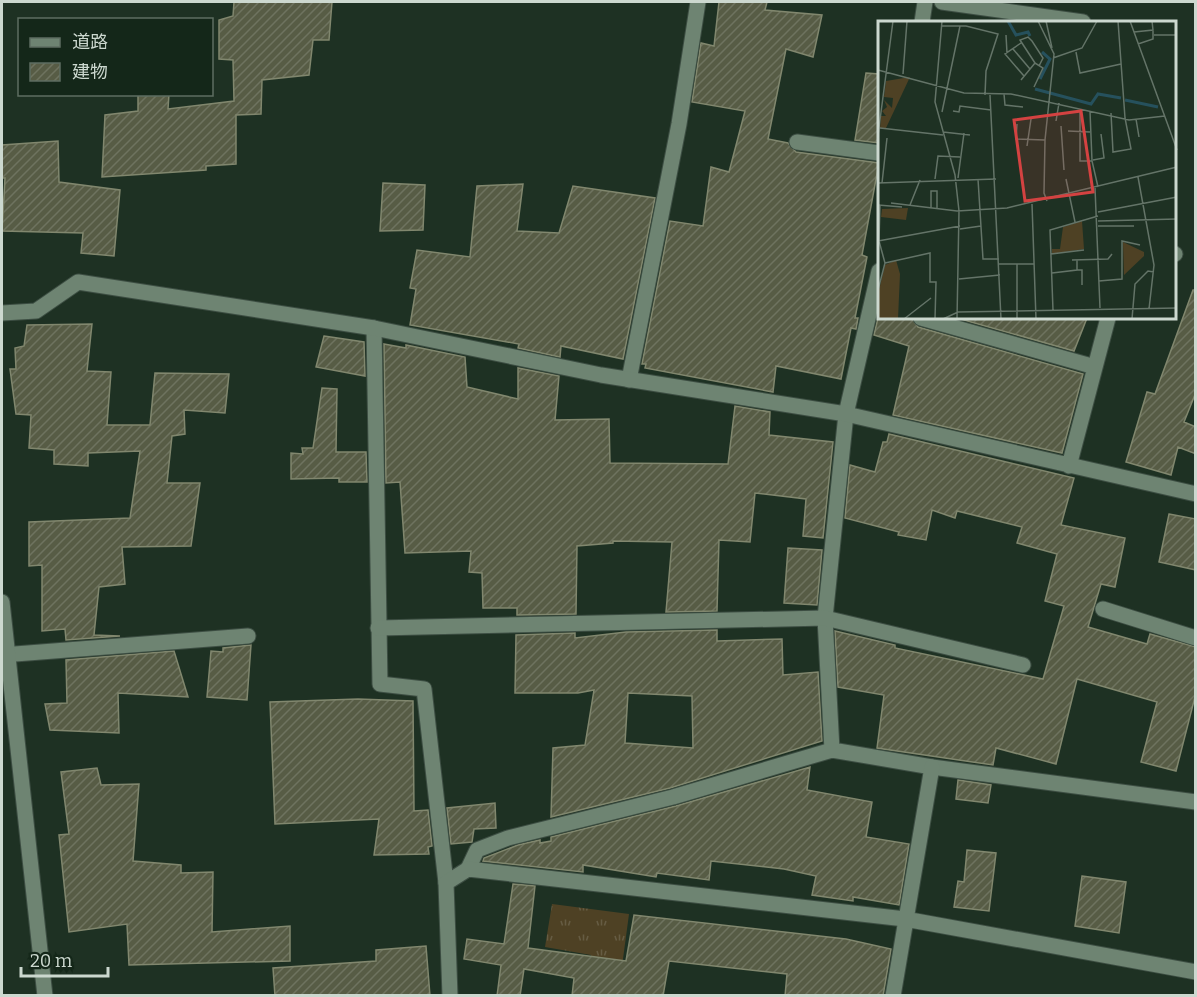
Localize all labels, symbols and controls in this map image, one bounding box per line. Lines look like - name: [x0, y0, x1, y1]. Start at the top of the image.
- legend: [18, 18, 213, 96]
- inset map: [878, 21, 1176, 320]
- text: 道路: [72, 31, 108, 53]
- text: 建物: [72, 61, 108, 83]
- scale bar: [21, 940, 108, 978]
- text: 20 m: [30, 950, 72, 972]

